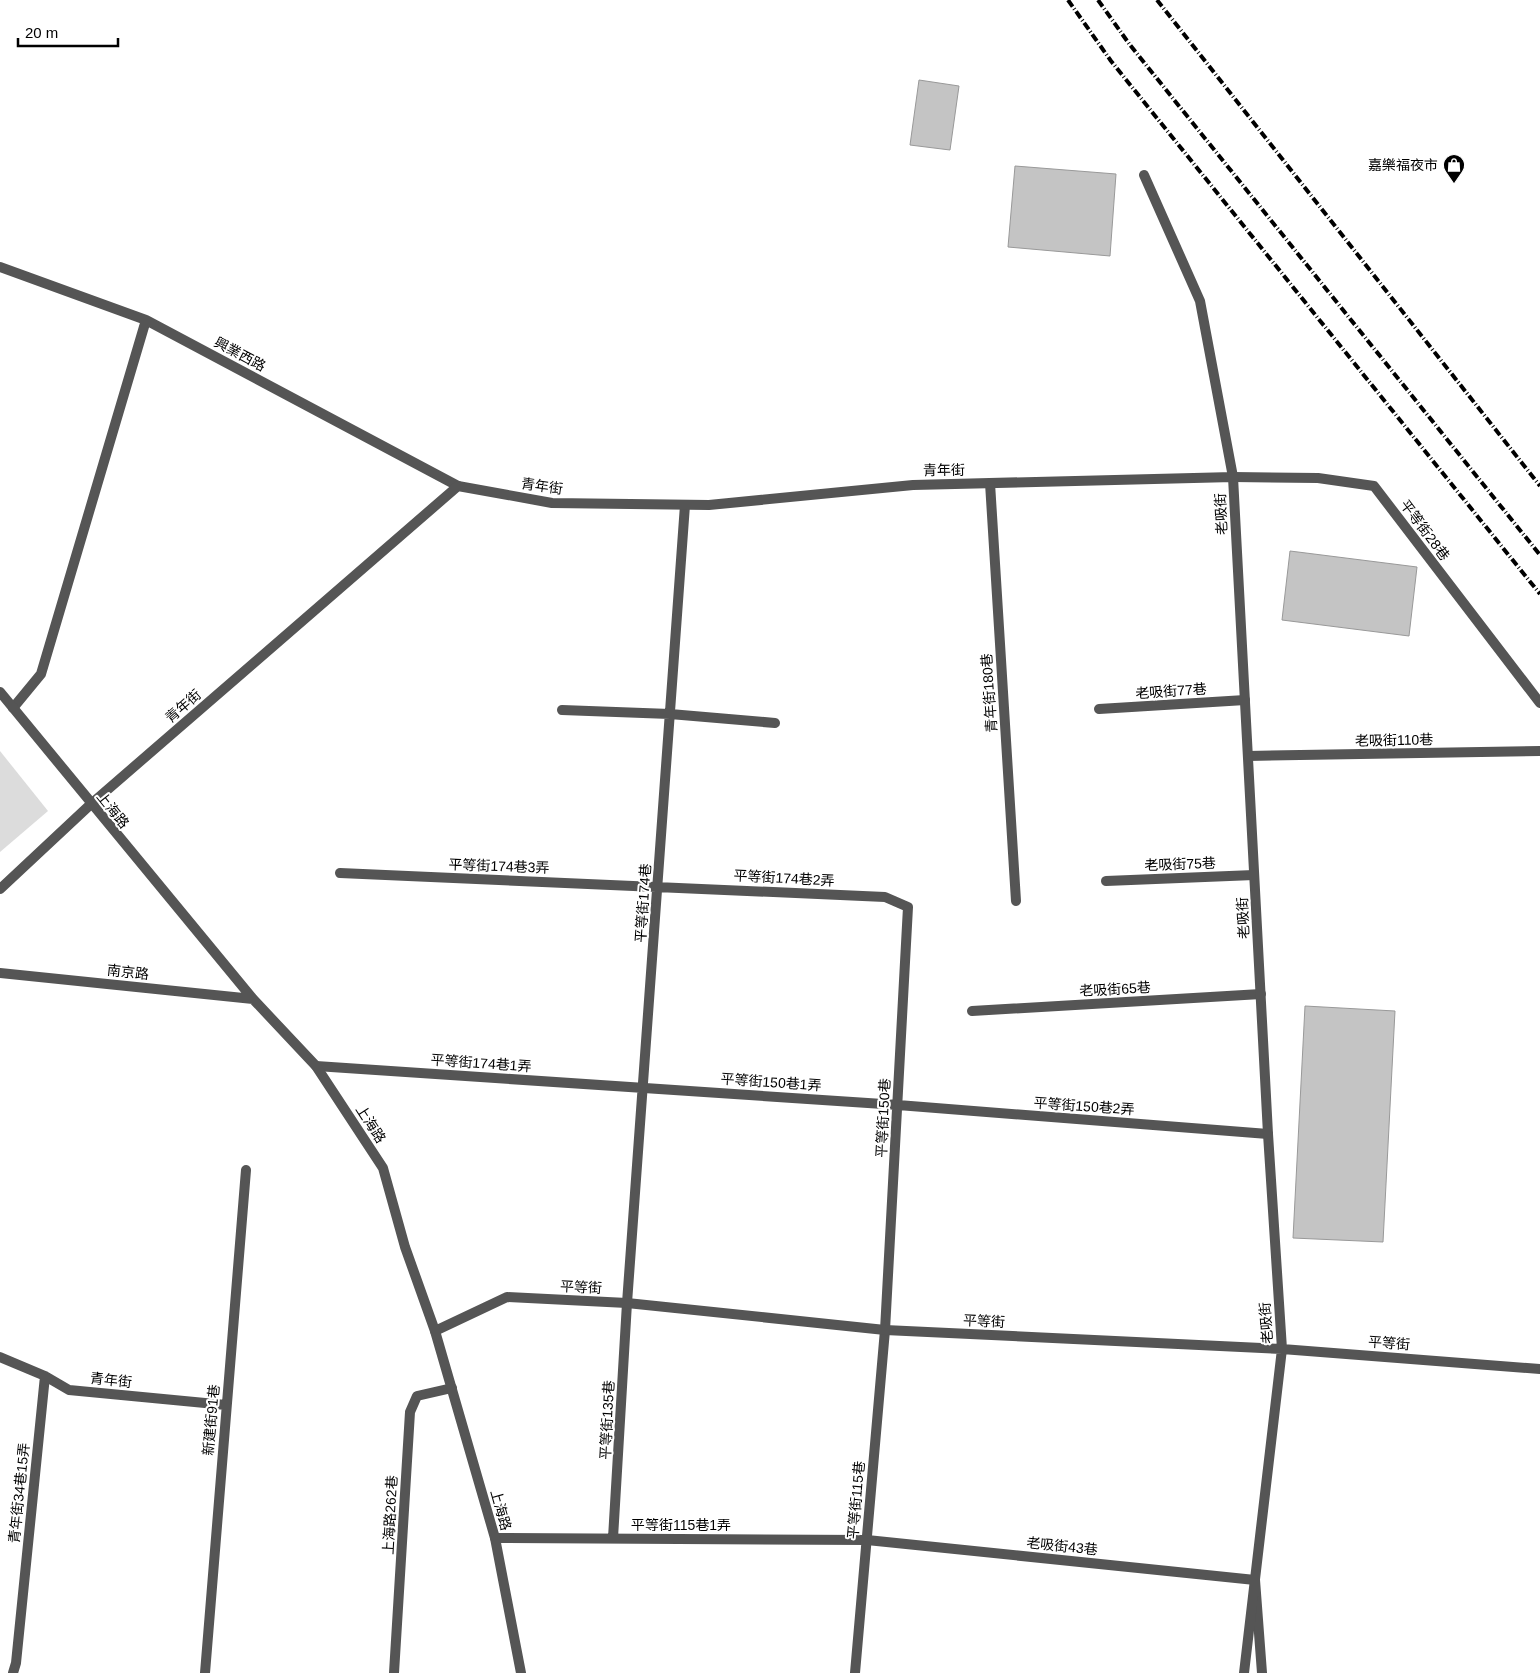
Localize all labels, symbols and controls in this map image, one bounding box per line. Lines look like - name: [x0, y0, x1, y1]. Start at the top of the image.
- scale bar: [18, 15, 118, 47]
- text: 20 m: [25, 24, 58, 41]
- shop icon: 嘉樂福夜市: [1442, 153, 1466, 184]
- place label: 嘉樂福夜市: [1368, 157, 1438, 173]
- street label: 興業西路: [212, 334, 268, 374]
- street label: 青年街: [923, 462, 965, 478]
- street label: 青年街: [520, 475, 564, 497]
- street label: 老吸街: [1212, 493, 1230, 535]
- street label: 平等街28巷: [1397, 497, 1453, 563]
- street label: 青年街180巷: [978, 653, 1000, 733]
- street label: 老吸街77巷: [1135, 681, 1207, 701]
- street label: 青年街: [162, 686, 204, 726]
- street label: 老吸街110巷: [1355, 731, 1433, 749]
- street label: 上海路: [94, 789, 132, 831]
- street label: 老吸街75巷: [1144, 855, 1216, 873]
- street label: 平等街174巷3弄: [448, 856, 550, 876]
- street label: 平等街174巷: [632, 863, 654, 943]
- street label: 平等街174巷2弄: [733, 867, 835, 889]
- street label: 老吸街: [1234, 897, 1252, 939]
- street label: 南京路: [106, 962, 150, 982]
- street label: 老吸街65巷: [1079, 979, 1151, 999]
- street label: 平等街174巷1弄: [430, 1051, 532, 1075]
- street label: 平等街150巷1弄: [720, 1070, 822, 1094]
- street label: 平等街150巷: [873, 1078, 893, 1158]
- street label: 平等街150巷2弄: [1033, 1094, 1135, 1118]
- street label: 上海路: [353, 1102, 389, 1146]
- street label: 平等街: [560, 1278, 602, 1296]
- street label: 老吸街: [1257, 1301, 1275, 1345]
- street label: 平等街: [963, 1312, 1005, 1330]
- street label: 平等街: [1367, 1334, 1411, 1352]
- street label: 青年街: [89, 1370, 133, 1390]
- street label: 平等街135巷: [597, 1380, 617, 1460]
- street label: 新建街91巷: [200, 1384, 222, 1456]
- street label: 青年街34巷15弄: [6, 1442, 32, 1544]
- street label: 平等街115巷: [845, 1460, 867, 1540]
- street label: 上海路262巷: [380, 1475, 400, 1555]
- street label: 上海路: [488, 1488, 514, 1532]
- street label: 平等街115巷1弄: [631, 1517, 731, 1533]
- street label: 老吸街43巷: [1026, 1534, 1098, 1558]

